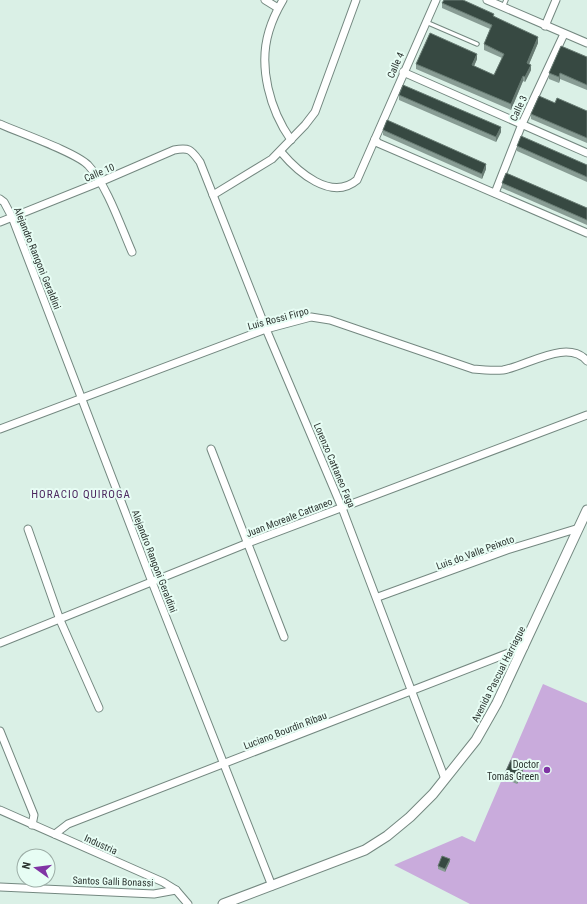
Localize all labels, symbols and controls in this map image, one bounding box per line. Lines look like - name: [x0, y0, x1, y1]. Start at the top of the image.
- street label: Calle 4: [385, 51, 406, 80]
- street label: Calle 3: [508, 94, 529, 123]
- street label: Calle 10: [82, 161, 116, 184]
- street label: Alejandro Rangoni Geraldini: [12, 206, 63, 311]
- street label: Luis Rossi Firpo: [246, 305, 310, 332]
- street label: Lorenzo Cattaneo Faga: [312, 421, 357, 509]
- district label: HORACIO QUIROGA: [31, 488, 131, 501]
- street label: Juan Moreale Cattaneo: [244, 496, 334, 539]
- street label: Alejandro Rangoni Geraldini: [130, 508, 179, 614]
- street label: Luis do Valle Peixoto: [435, 533, 516, 572]
- street label: Avenida Pascual Harriague: [470, 624, 528, 724]
- street label: Luciano Bourdin Ribau: [242, 709, 328, 751]
- place label: Doctor Tomás Green: [487, 759, 539, 782]
- marker: Doctor Tomás Green: [542, 765, 552, 775]
- street label: Industria: [83, 832, 119, 857]
- north arrow: [16, 848, 56, 888]
- text: N: [20, 861, 34, 871]
- street label: Santos Galli Bonassi: [72, 875, 154, 888]

